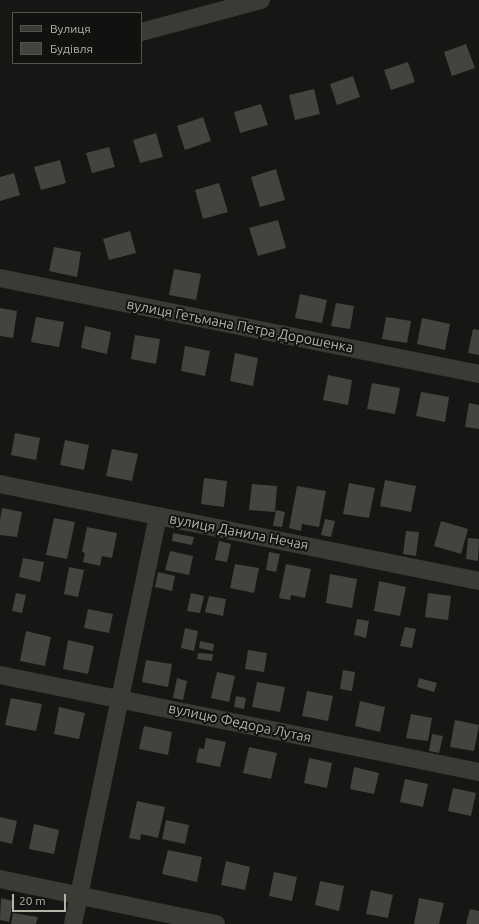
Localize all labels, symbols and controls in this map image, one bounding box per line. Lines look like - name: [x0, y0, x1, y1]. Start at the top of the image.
- legend: [12, 12, 142, 64]
- text: Вулиця: [50, 22, 91, 35]
- text: Будівля: [50, 42, 93, 55]
- street label: вулиця Гетьмана Петра Дорошенка: [125, 296, 355, 356]
- street label: вулиця Данила Нечая: [168, 510, 310, 554]
- street label: вулицю Федора Лутая: [167, 700, 313, 746]
- scale bar: [14, 886, 68, 912]
- text: 20 m: [19, 894, 46, 907]

